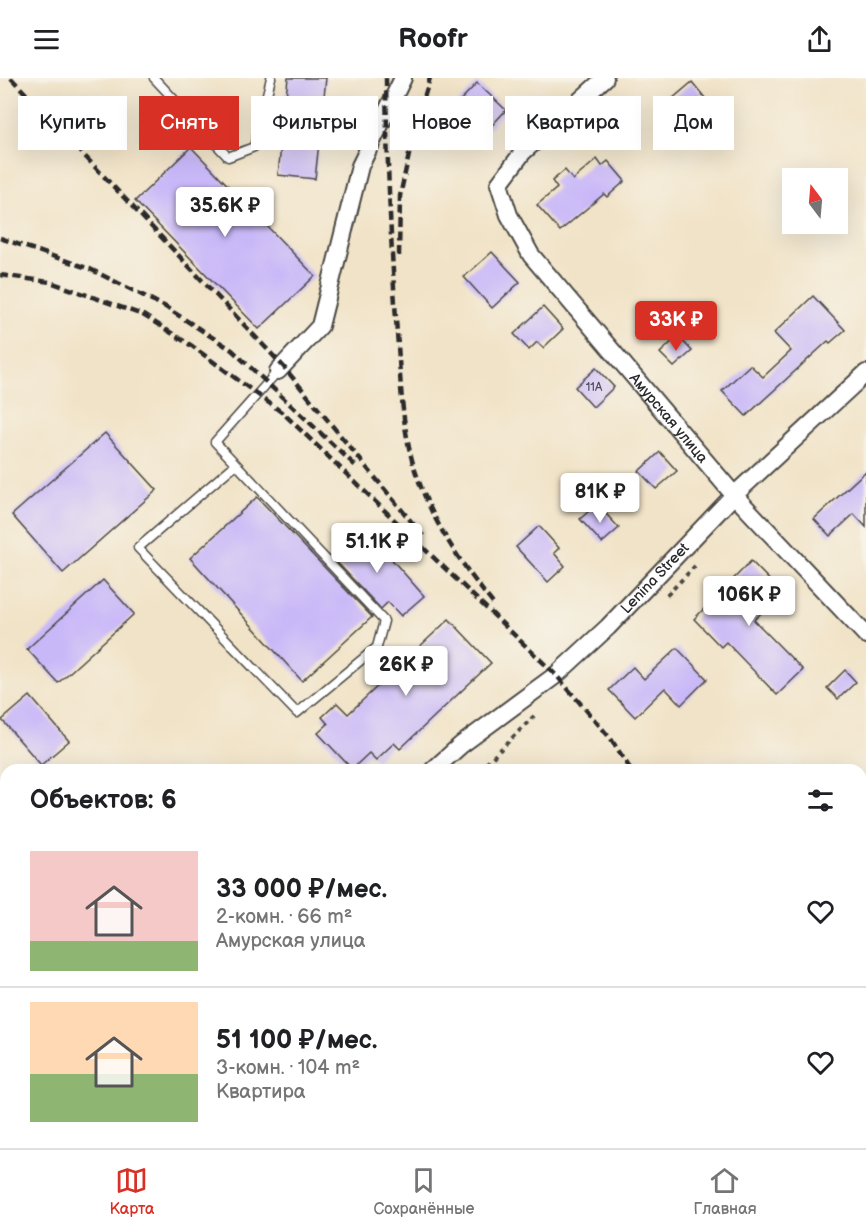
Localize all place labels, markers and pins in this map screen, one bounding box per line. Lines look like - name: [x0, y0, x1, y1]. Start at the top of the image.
- pin: 35.6K ₽: [170, 187, 280, 238]
- pin: 33K ₽: [634, 301, 718, 352]
- pin: 81K ₽: [558, 473, 642, 524]
- pin: 51.1K ₽: [322, 523, 432, 574]
- pin: 106K ₽: [700, 576, 798, 627]
- pin: 26K ₽: [364, 646, 448, 697]

